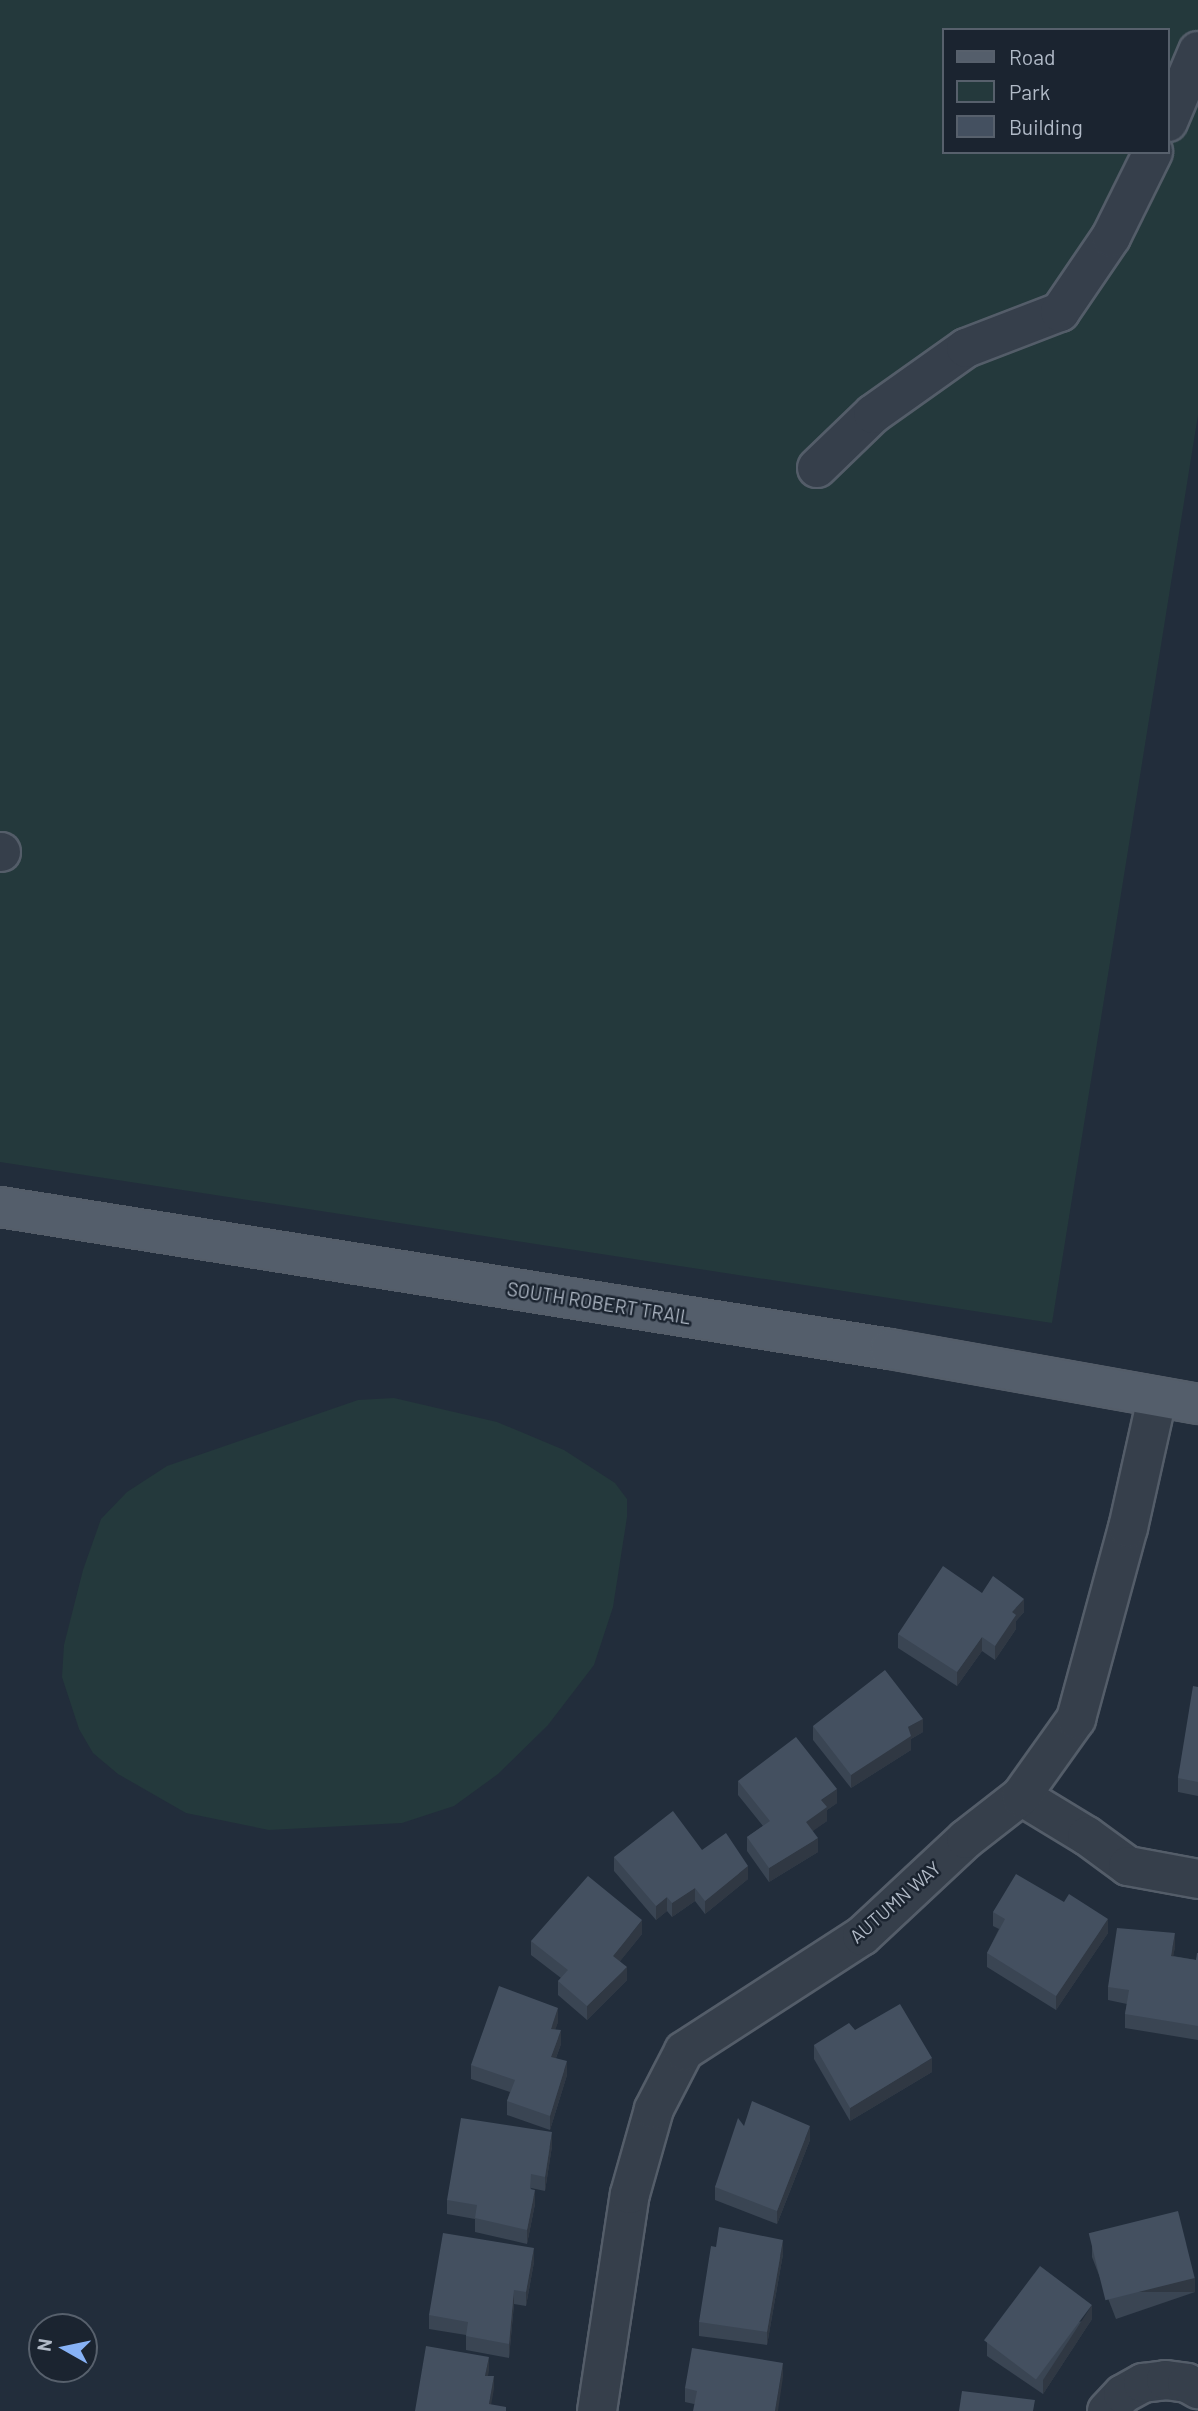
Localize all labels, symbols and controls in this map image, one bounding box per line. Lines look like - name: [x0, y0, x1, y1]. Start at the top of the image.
- legend: [942, 28, 1170, 154]
- text: Road: [1009, 44, 1055, 69]
- text: Park: [1009, 79, 1050, 104]
- text: Building: [1009, 114, 1083, 139]
- street label: SOUTH ROBERT TRAIL: [505, 1277, 693, 1329]
- street label: AUTUMN WAY: [845, 1856, 945, 1948]
- north arrow: [28, 2313, 98, 2383]
- text: N: [31, 2337, 56, 2353]

